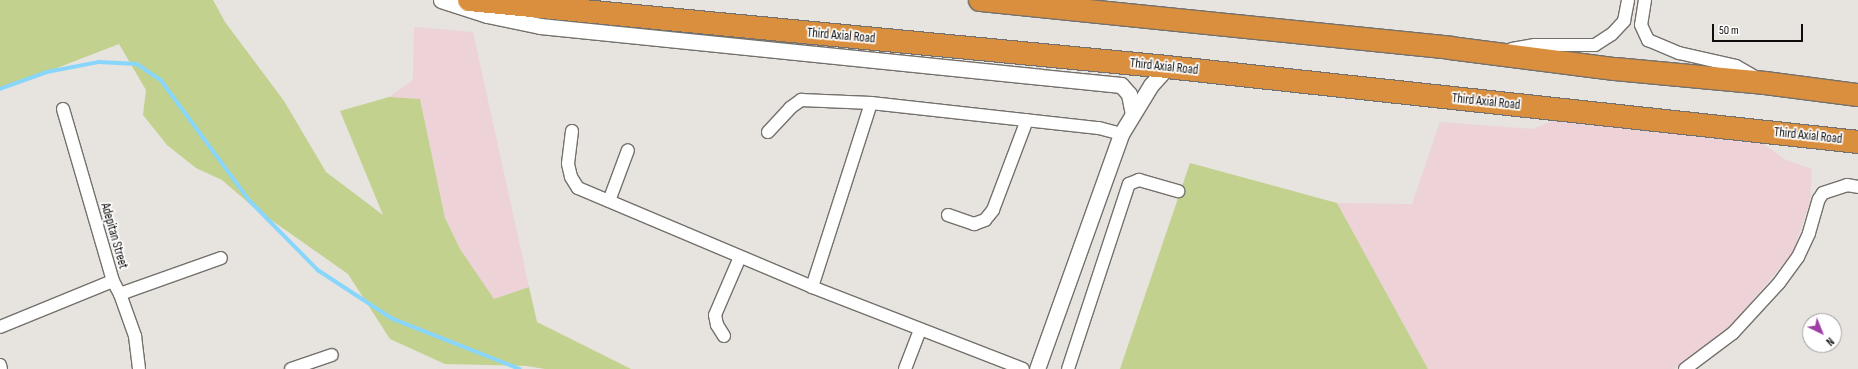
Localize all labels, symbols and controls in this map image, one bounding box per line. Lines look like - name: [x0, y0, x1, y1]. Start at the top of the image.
- scale bar: [1714, 16, 1805, 42]
- text: 50 m: [1719, 23, 1739, 38]
- street label: Third Axial Road: [806, 25, 876, 47]
- street label: Third Axial Road: [1129, 56, 1199, 78]
- street label: Third Axial Road: [1451, 91, 1521, 113]
- street label: Third Axial Road: [1773, 125, 1843, 147]
- street label: Adepitan Street: [97, 201, 131, 271]
- north arrow: [1802, 313, 1842, 353]
- text: N: [1823, 335, 1836, 348]

